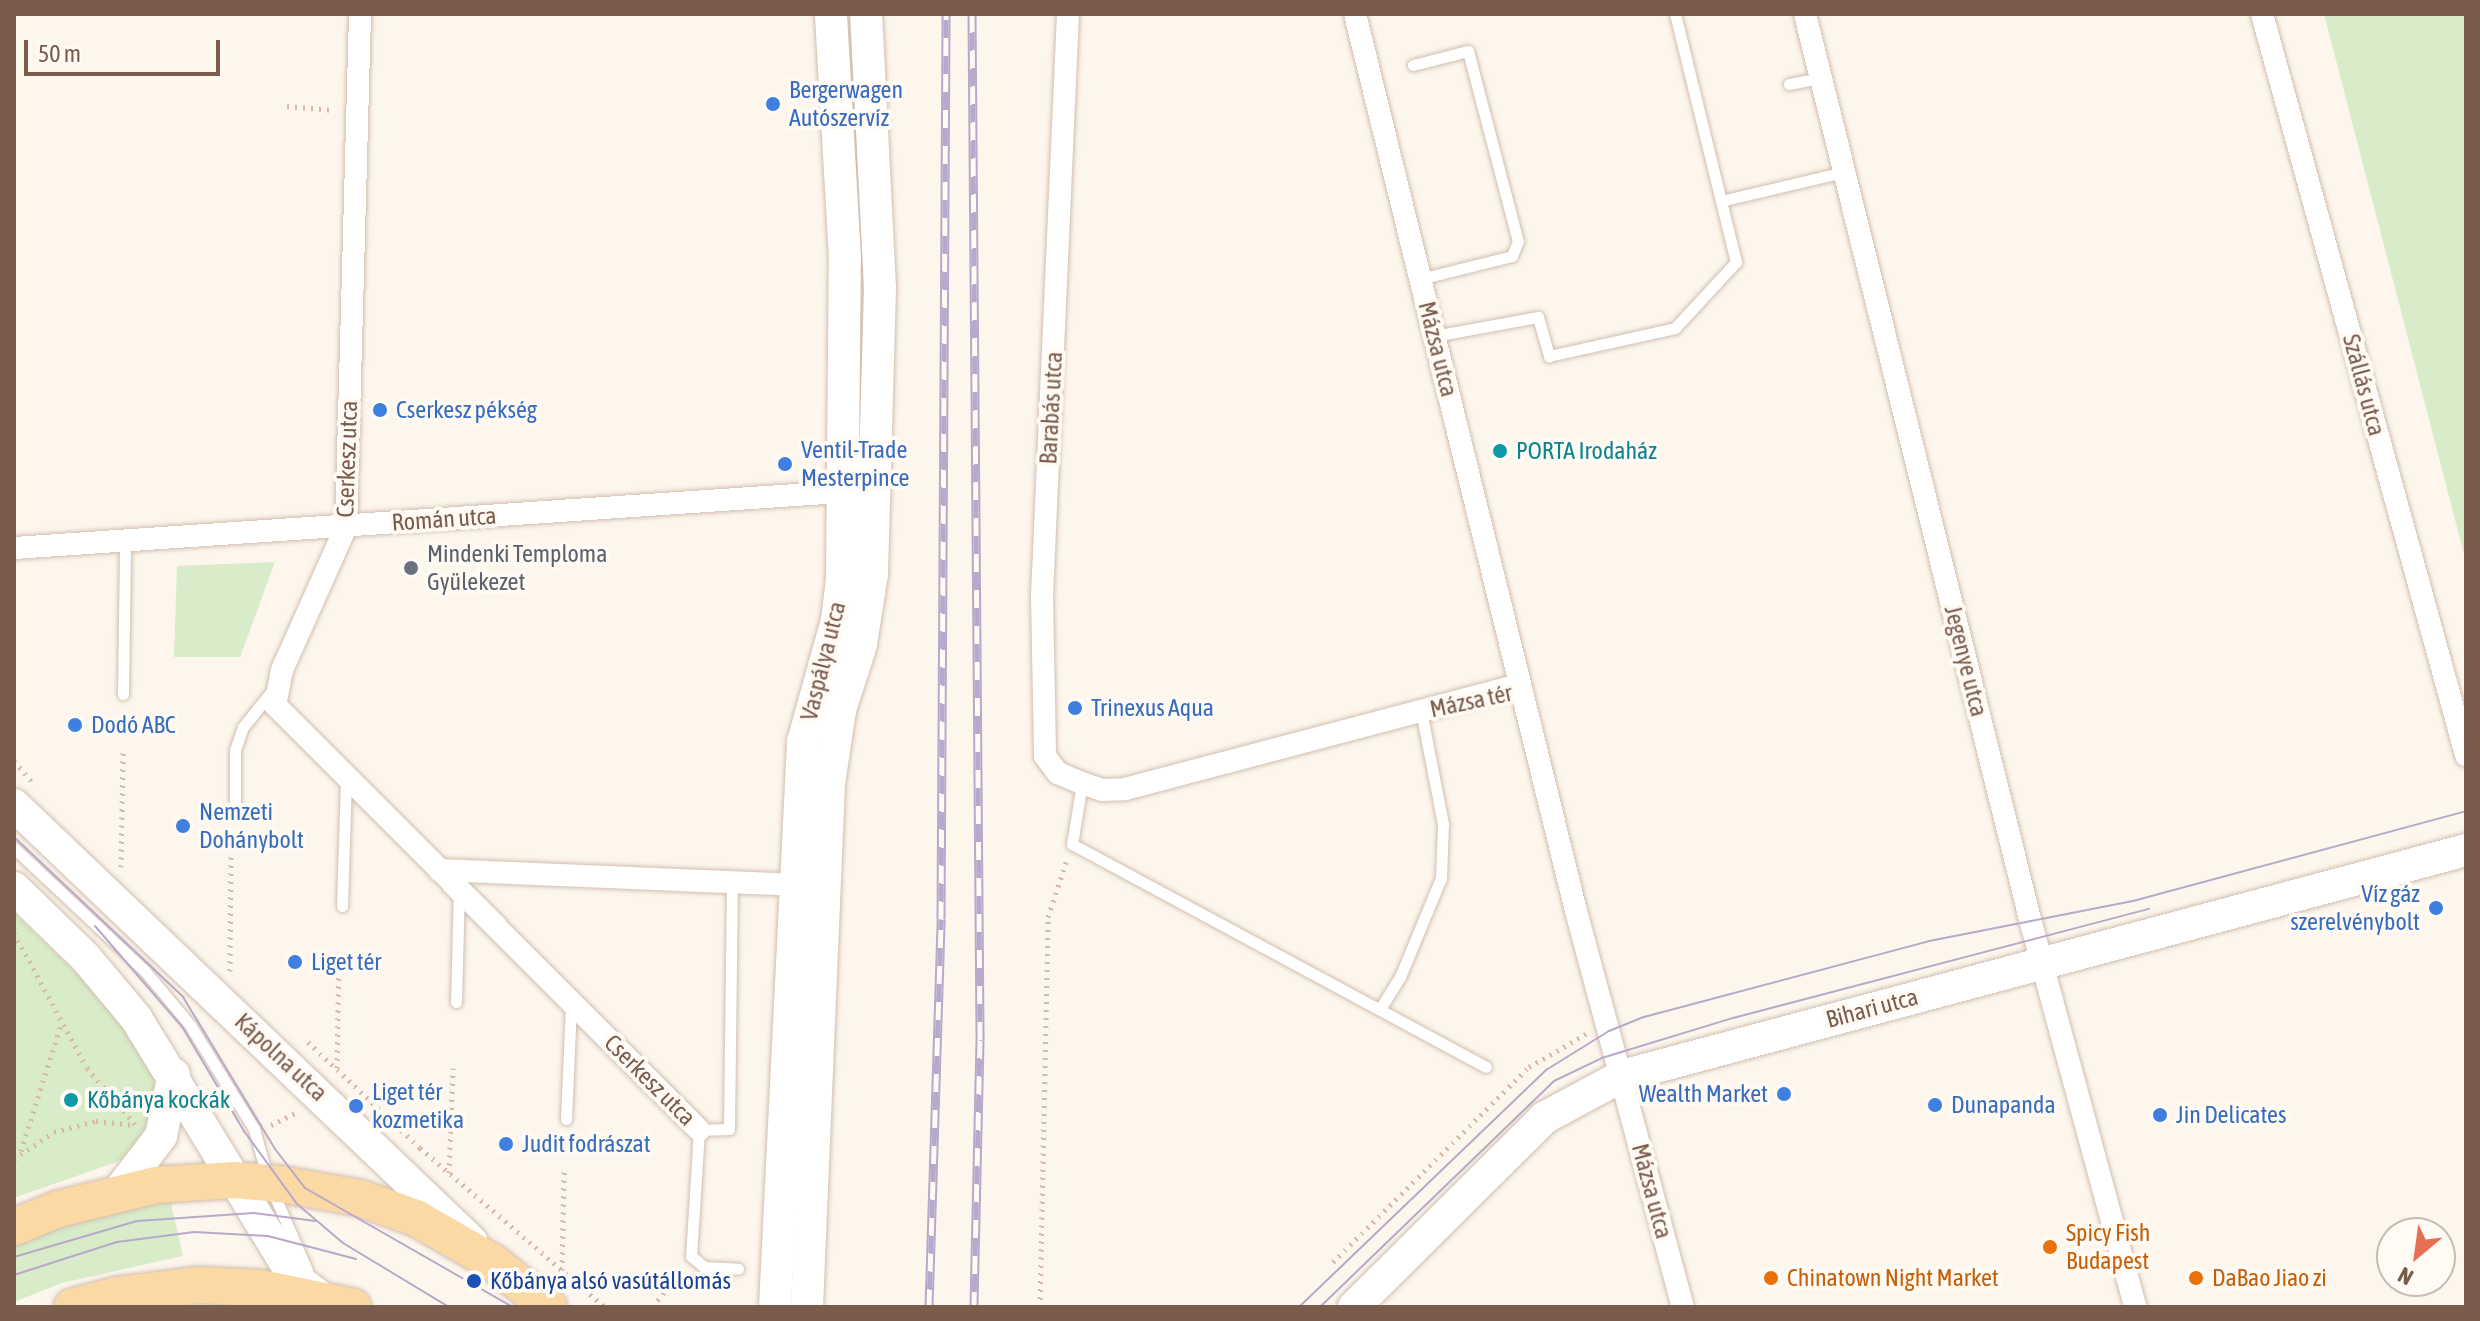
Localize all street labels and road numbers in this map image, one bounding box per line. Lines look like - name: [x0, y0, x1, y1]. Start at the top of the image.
- street label: Mázsa utca: [1412, 298, 1464, 400]
- street label: Szállás utca: [2337, 331, 2391, 439]
- street label: Barabás utca: [1034, 351, 1068, 465]
- street label: Cserkesz utca: [331, 400, 363, 518]
- street label: Román utca: [391, 501, 497, 537]
- street label: Vaspálya utca: [794, 598, 852, 724]
- street label: Jegenye utca: [1938, 603, 1994, 719]
- street label: Mázsa tér: [1427, 678, 1515, 724]
- street label: Bihari utca: [1823, 982, 1921, 1034]
- street label: Kápolna utca: [229, 1007, 333, 1107]
- street label: Cserkesz utca: [598, 1028, 702, 1132]
- street label: Mázsa utca: [1626, 1140, 1678, 1242]

